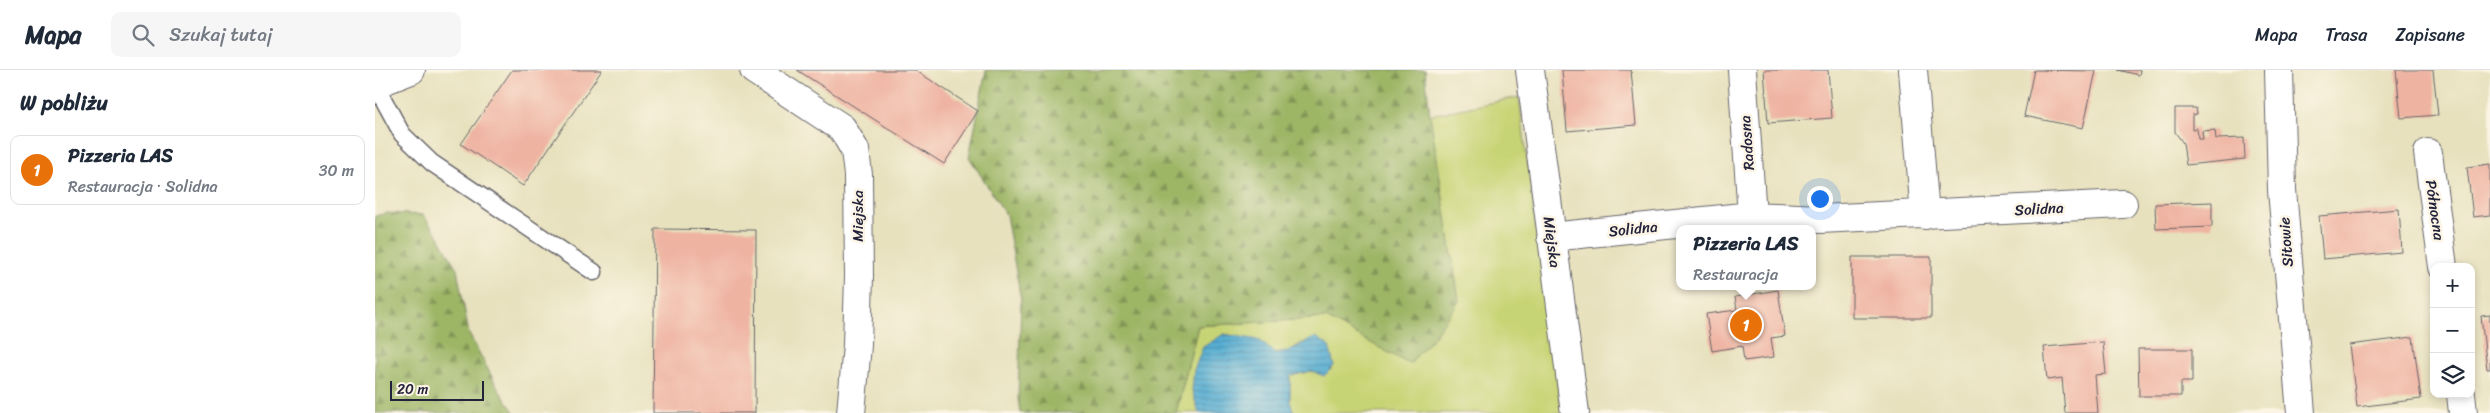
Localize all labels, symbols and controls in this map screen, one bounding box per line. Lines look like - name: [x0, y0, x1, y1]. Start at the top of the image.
- search box: [111, 12, 461, 57]
- text: Mapa: [25, 14, 81, 56]
- text: Szukaj tutaj: [169, 18, 273, 51]
- text: Mapa: [2255, 19, 2297, 51]
- text: Trasa: [2325, 19, 2367, 51]
- text: Zapisane: [2395, 19, 2465, 51]
- icon: search: [129, 21, 157, 49]
- text: W pobliżu: [20, 84, 108, 122]
- street label: Radosna: [1732, 114, 1762, 171]
- text: Pizzeria LAS: [68, 139, 173, 172]
- text: 1: [34, 156, 40, 185]
- text: 30 m: [319, 156, 354, 185]
- text: Restauracja · Solidna: [68, 172, 218, 201]
- street label: Północna: [2418, 178, 2452, 242]
- your location: [1807, 186, 1833, 212]
- street label: Miejska: [845, 190, 871, 242]
- street label: Solidna: [2014, 195, 2065, 223]
- street label: Solidna: [1607, 213, 1659, 244]
- street label: Miejska: [1536, 215, 1569, 270]
- street label: Sitowie: [2271, 216, 2301, 268]
- popup: [1676, 225, 1816, 290]
- text: Pizzeria LAS: [1693, 227, 1799, 260]
- text: Restauracja: [1693, 260, 1778, 289]
- map controls: [2430, 263, 2475, 398]
- button: +: [2430, 263, 2475, 308]
- pin: 1: [1730, 306, 1762, 344]
- button: −: [2430, 308, 2475, 353]
- button: layers: [2430, 353, 2475, 398]
- text: 20 m: [397, 377, 428, 402]
- scale bar: [390, 378, 484, 401]

